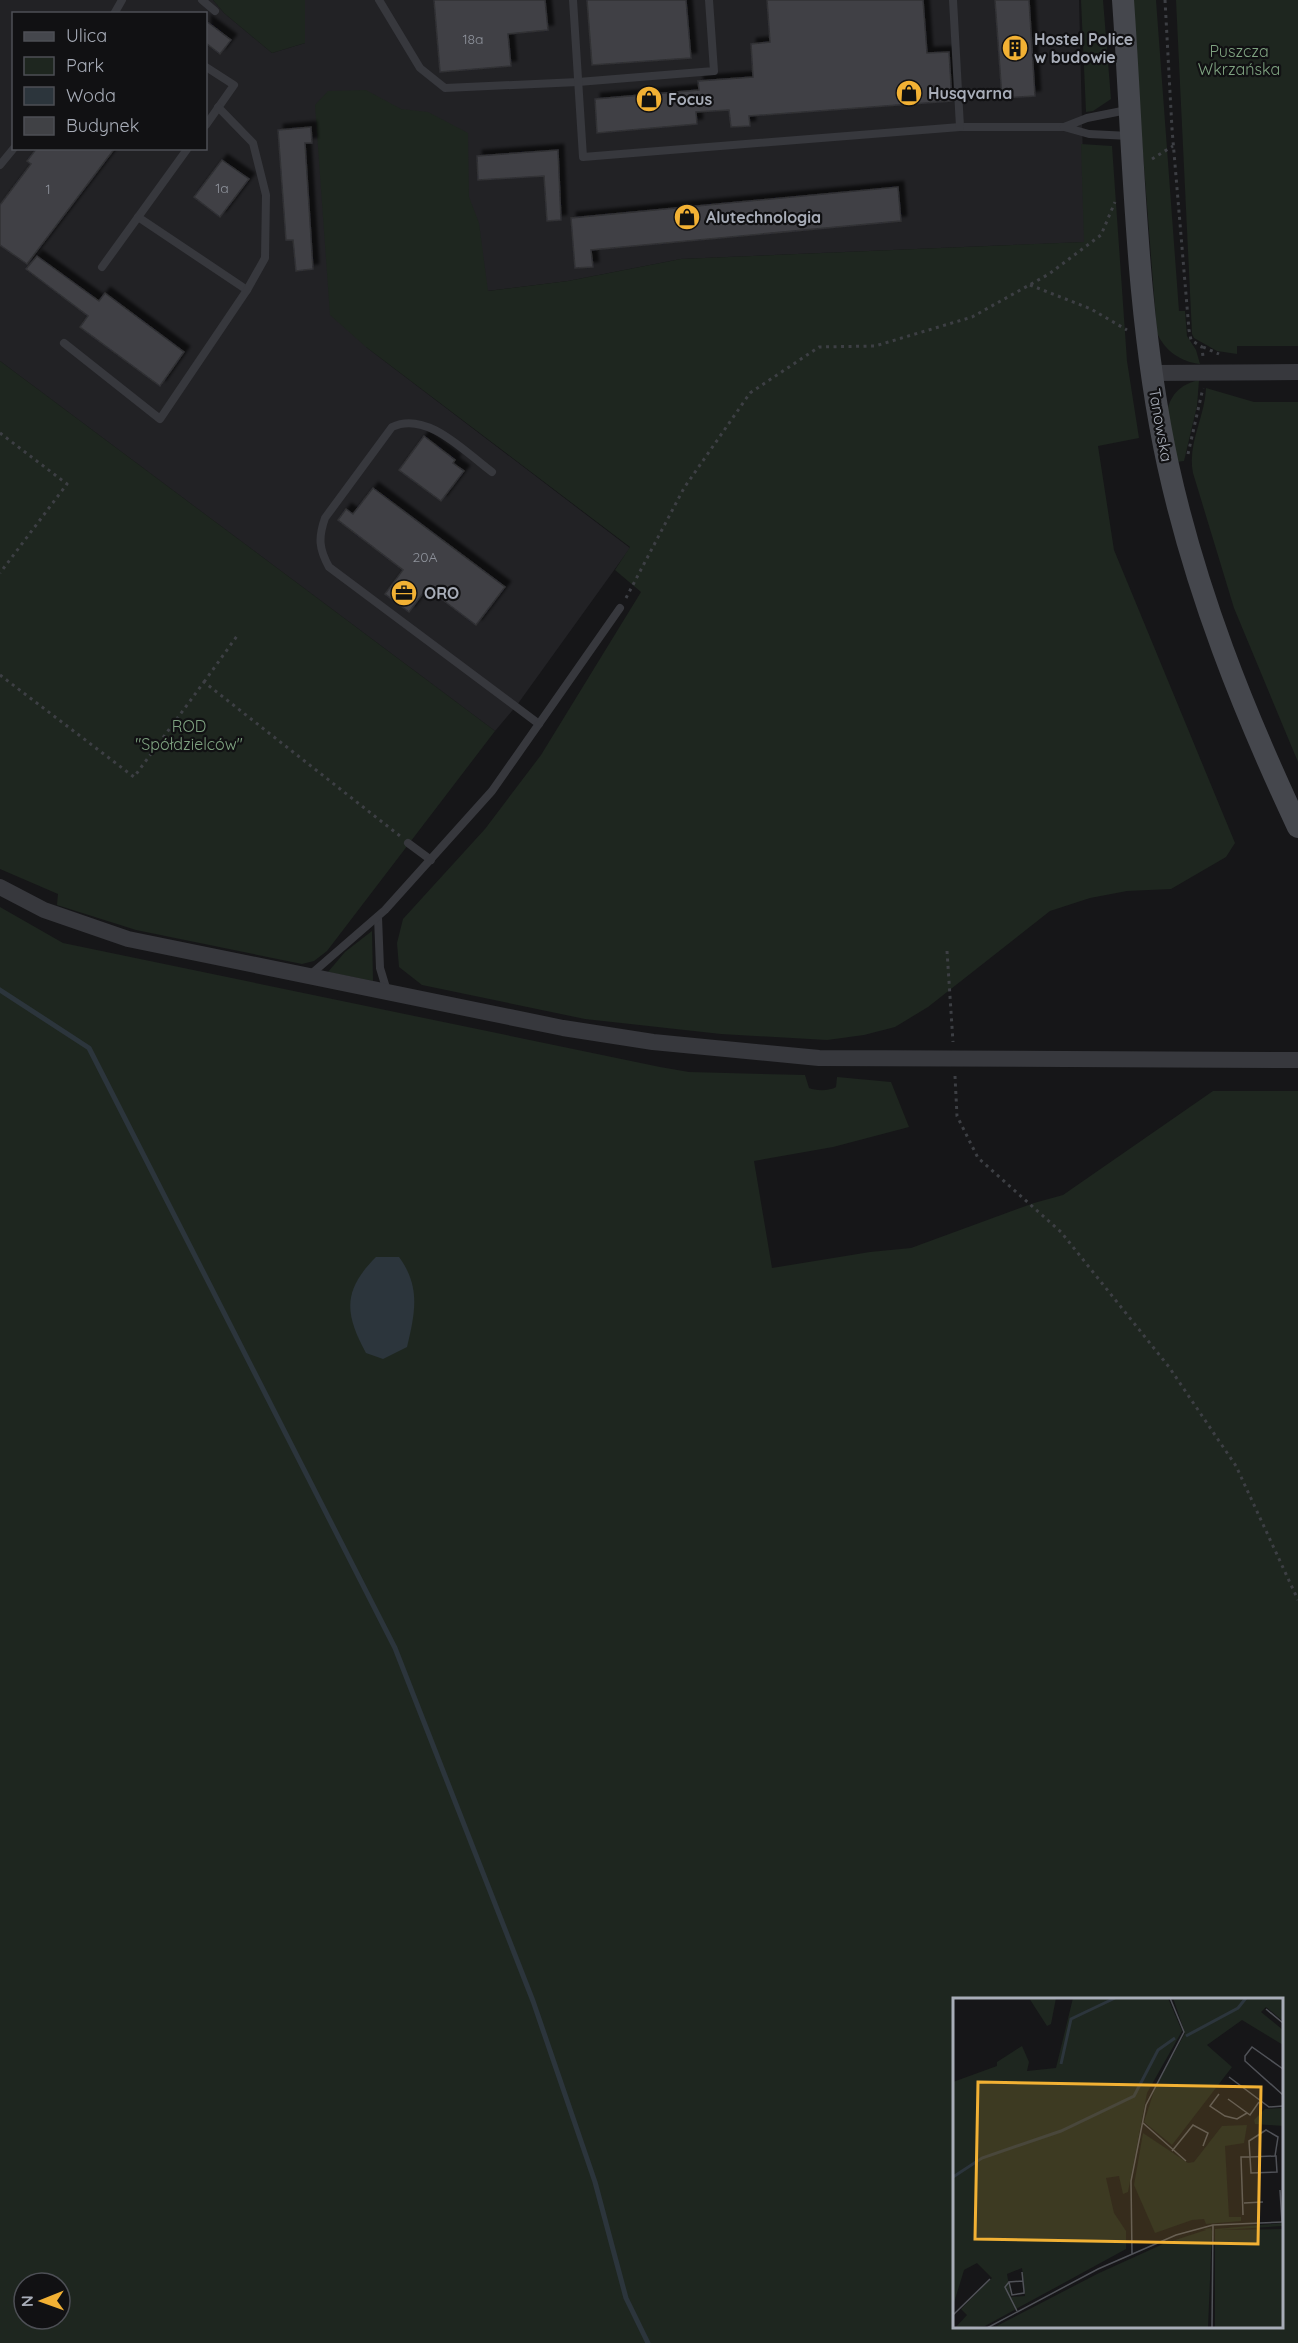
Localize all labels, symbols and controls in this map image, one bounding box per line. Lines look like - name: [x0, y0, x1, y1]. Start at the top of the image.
- legend: [12, 12, 207, 150]
- text: Ulica: [66, 24, 107, 47]
- place label: Hostel Police w budowie: [1034, 29, 1133, 67]
- house number: 18a: [462, 30, 484, 48]
- building icon: Hostel Police w budowie: [1000, 33, 1030, 63]
- park label: Puszcza Wkrzańska: [1198, 41, 1280, 79]
- text: Park: [66, 54, 104, 77]
- shop icon: Husqvarna: [894, 78, 924, 108]
- place label: Husqvarna: [928, 83, 1012, 103]
- text: Woda: [66, 84, 116, 107]
- shop icon: Focus: [634, 84, 664, 114]
- place label: Focus: [668, 89, 712, 109]
- text: Budynek: [66, 114, 139, 137]
- house number: 1a: [215, 179, 229, 197]
- house number: 1: [45, 180, 51, 198]
- shop icon: Alutechnologia: [672, 202, 702, 232]
- place label: Alutechnologia: [706, 207, 821, 227]
- street label: Tanowska: [1145, 387, 1177, 463]
- house number: 20A: [412, 548, 438, 566]
- office icon: ORO: [389, 578, 419, 608]
- place label: ORO: [424, 583, 459, 603]
- park label: ROD "Spółdzielców": [135, 716, 243, 754]
- inset map: [953, 1998, 1283, 2328]
- north arrow: [12, 2271, 72, 2331]
- text: N: [17, 2295, 37, 2307]

